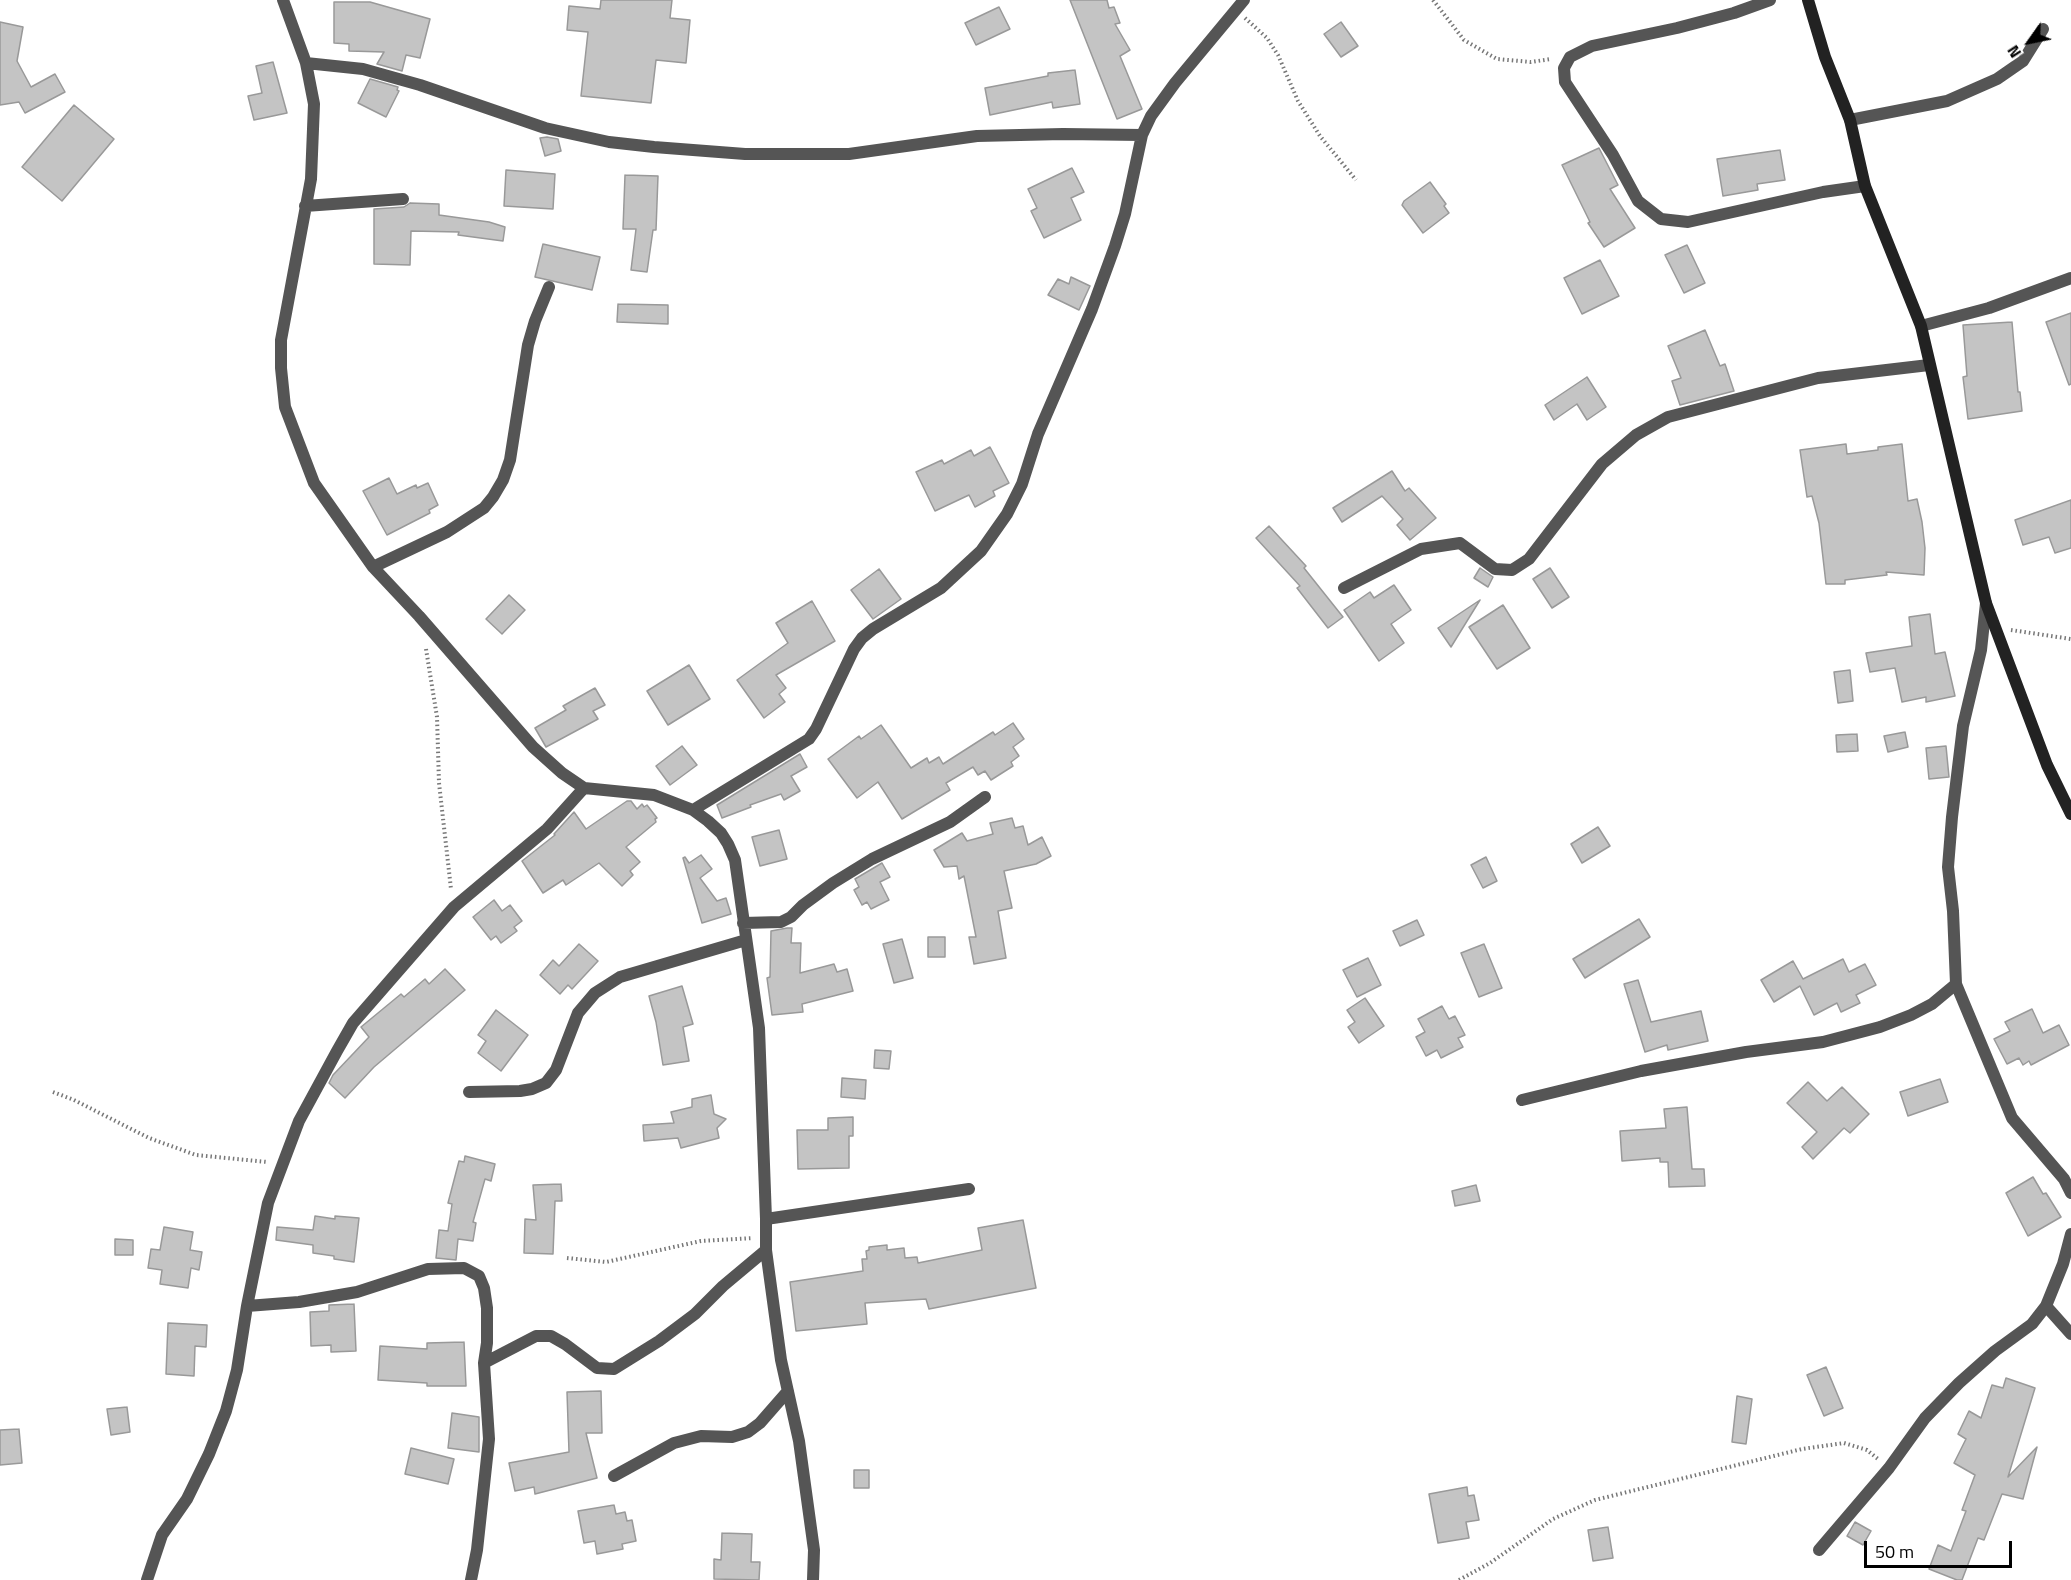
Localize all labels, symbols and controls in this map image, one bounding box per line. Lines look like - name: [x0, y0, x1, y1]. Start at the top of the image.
- north arrow: [1999, 12, 2059, 72]
- text: N: [2001, 41, 2027, 63]
- scale bar: [1867, 1529, 2016, 1567]
- text: 50 m: [1875, 1538, 1914, 1565]

